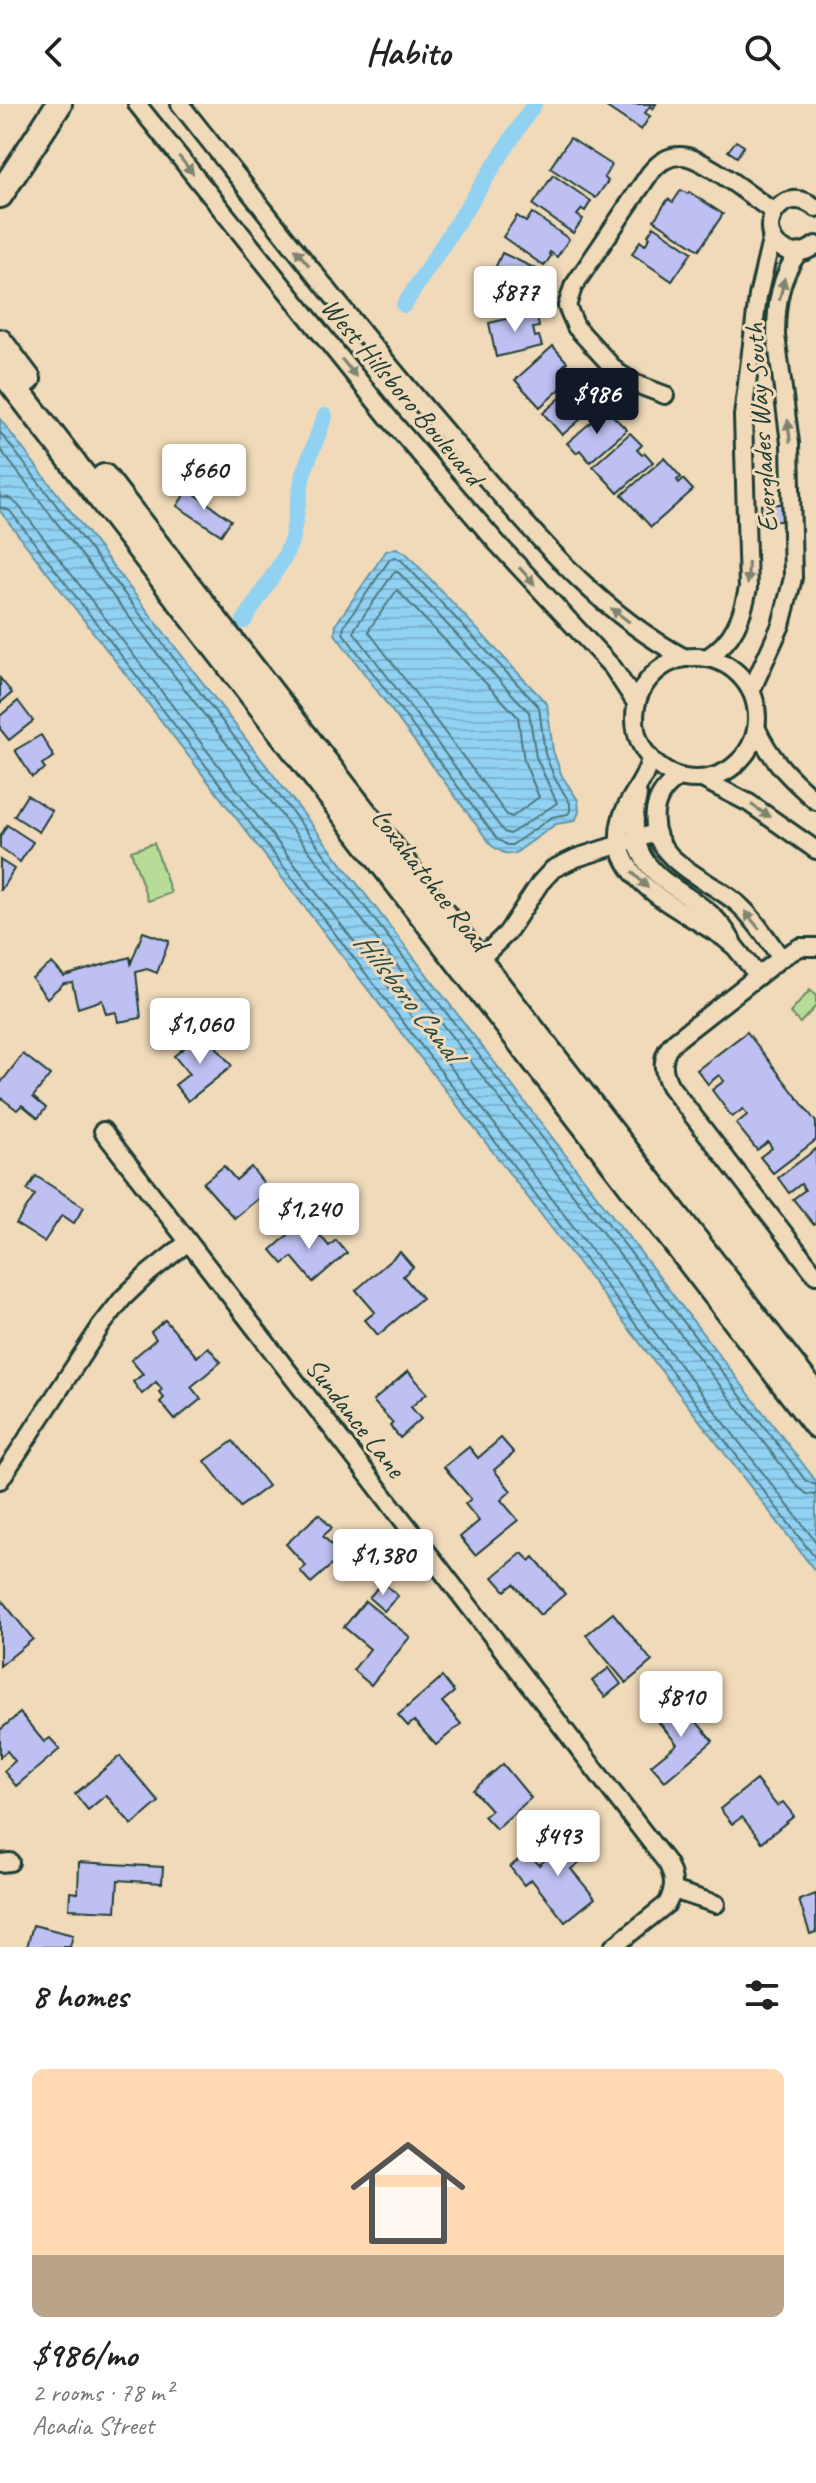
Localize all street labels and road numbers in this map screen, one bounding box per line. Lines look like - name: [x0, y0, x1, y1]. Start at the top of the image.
- street label: West Hillsboro Boulevard: [314, 290, 494, 495]
- street label: Everglades Way South: [736, 322, 785, 534]
- street label: Loxahatchee Road: [364, 801, 500, 961]
- street label: Sundance Lane: [298, 1350, 414, 1486]

